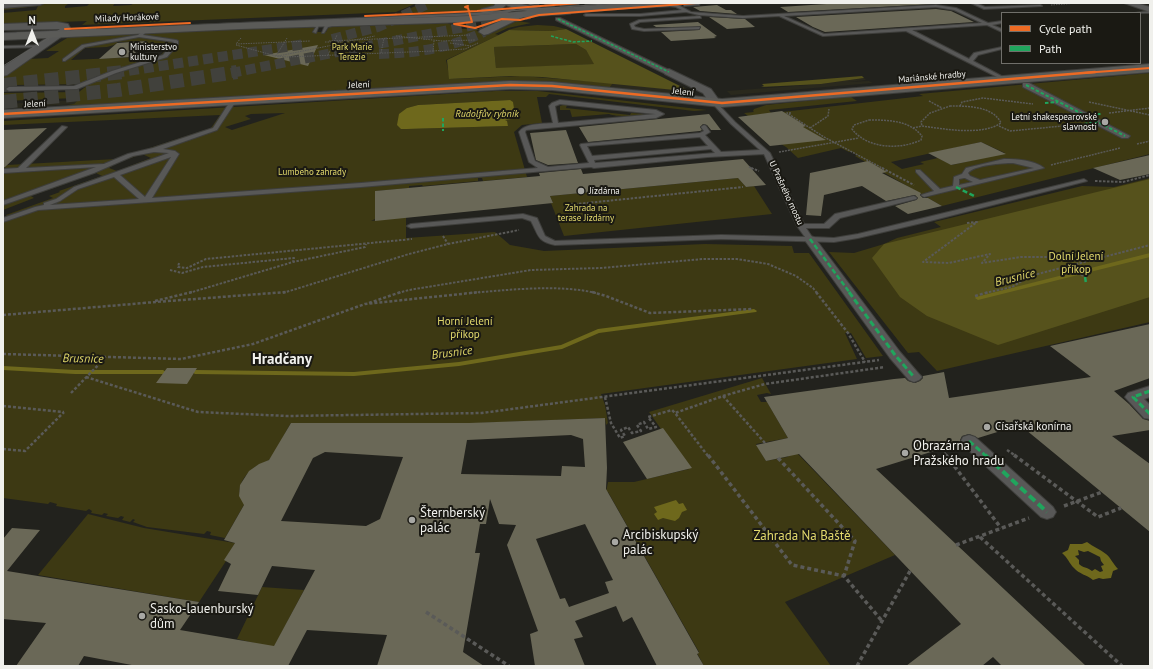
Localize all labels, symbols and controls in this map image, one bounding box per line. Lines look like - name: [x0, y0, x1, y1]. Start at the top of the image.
- street label: Milady Horákové: [95, 11, 159, 25]
- north arrow: [12, 12, 52, 52]
- legend: [1001, 12, 1141, 64]
- text: N: [28, 13, 36, 27]
- text: Cycle path: [1039, 21, 1092, 36]
- text: Path: [1039, 41, 1062, 56]
- place label: Ministerstvo kultury: [130, 42, 177, 63]
- park label: Park Marie Terezie: [332, 42, 372, 63]
- marker: Ministerstvo kultury: [117, 47, 127, 57]
- street label: Mariánské hradby: [898, 69, 966, 85]
- street label: Jelení: [348, 79, 370, 91]
- street label: Jelení: [672, 85, 694, 99]
- street label: Jelení: [24, 98, 46, 110]
- water label: Rudolfův rybník: [455, 108, 519, 120]
- place label: Letní shakespearovské slavnosti: [1011, 112, 1097, 133]
- marker: Letní shakespearovské slavnosti: [1100, 117, 1110, 127]
- street label: U Prašného mostu: [766, 159, 806, 227]
- park label: Lumbeho zahrady: [278, 167, 346, 177]
- marker: Jízdárna: [576, 186, 586, 196]
- place label: Jízdárna: [589, 186, 620, 196]
- park label: Zahrada na terase Jízdárny: [558, 203, 614, 224]
- park label: Dolní Jelení příkop: [1049, 250, 1103, 276]
- water label: Brusnice: [993, 266, 1037, 290]
- park label: Horní Jelení příkop: [437, 315, 493, 341]
- water label: Brusnice: [431, 343, 473, 363]
- water label: Brusnice: [62, 351, 104, 367]
- district label: Hradčany: [252, 351, 312, 369]
- place label: Císařská konírna: [995, 420, 1072, 434]
- marker: Císařská konírna: [982, 422, 992, 432]
- place label: Obrazárna Pražského hradu: [913, 438, 1004, 469]
- marker: Obrazárna Pražského hradu: [900, 448, 910, 458]
- place label: Šternberský palác: [420, 505, 485, 536]
- marker: Šternberský palác: [407, 515, 417, 525]
- place label: Arcibiskupský palác: [623, 527, 698, 558]
- park label: Zahrada Na Baště: [753, 528, 851, 544]
- marker: Arcibiskupský palác: [610, 537, 620, 547]
- place label: Sasko-lauenburský dům: [150, 601, 254, 632]
- marker: Sasko-lauenburský dům: [137, 611, 147, 621]

